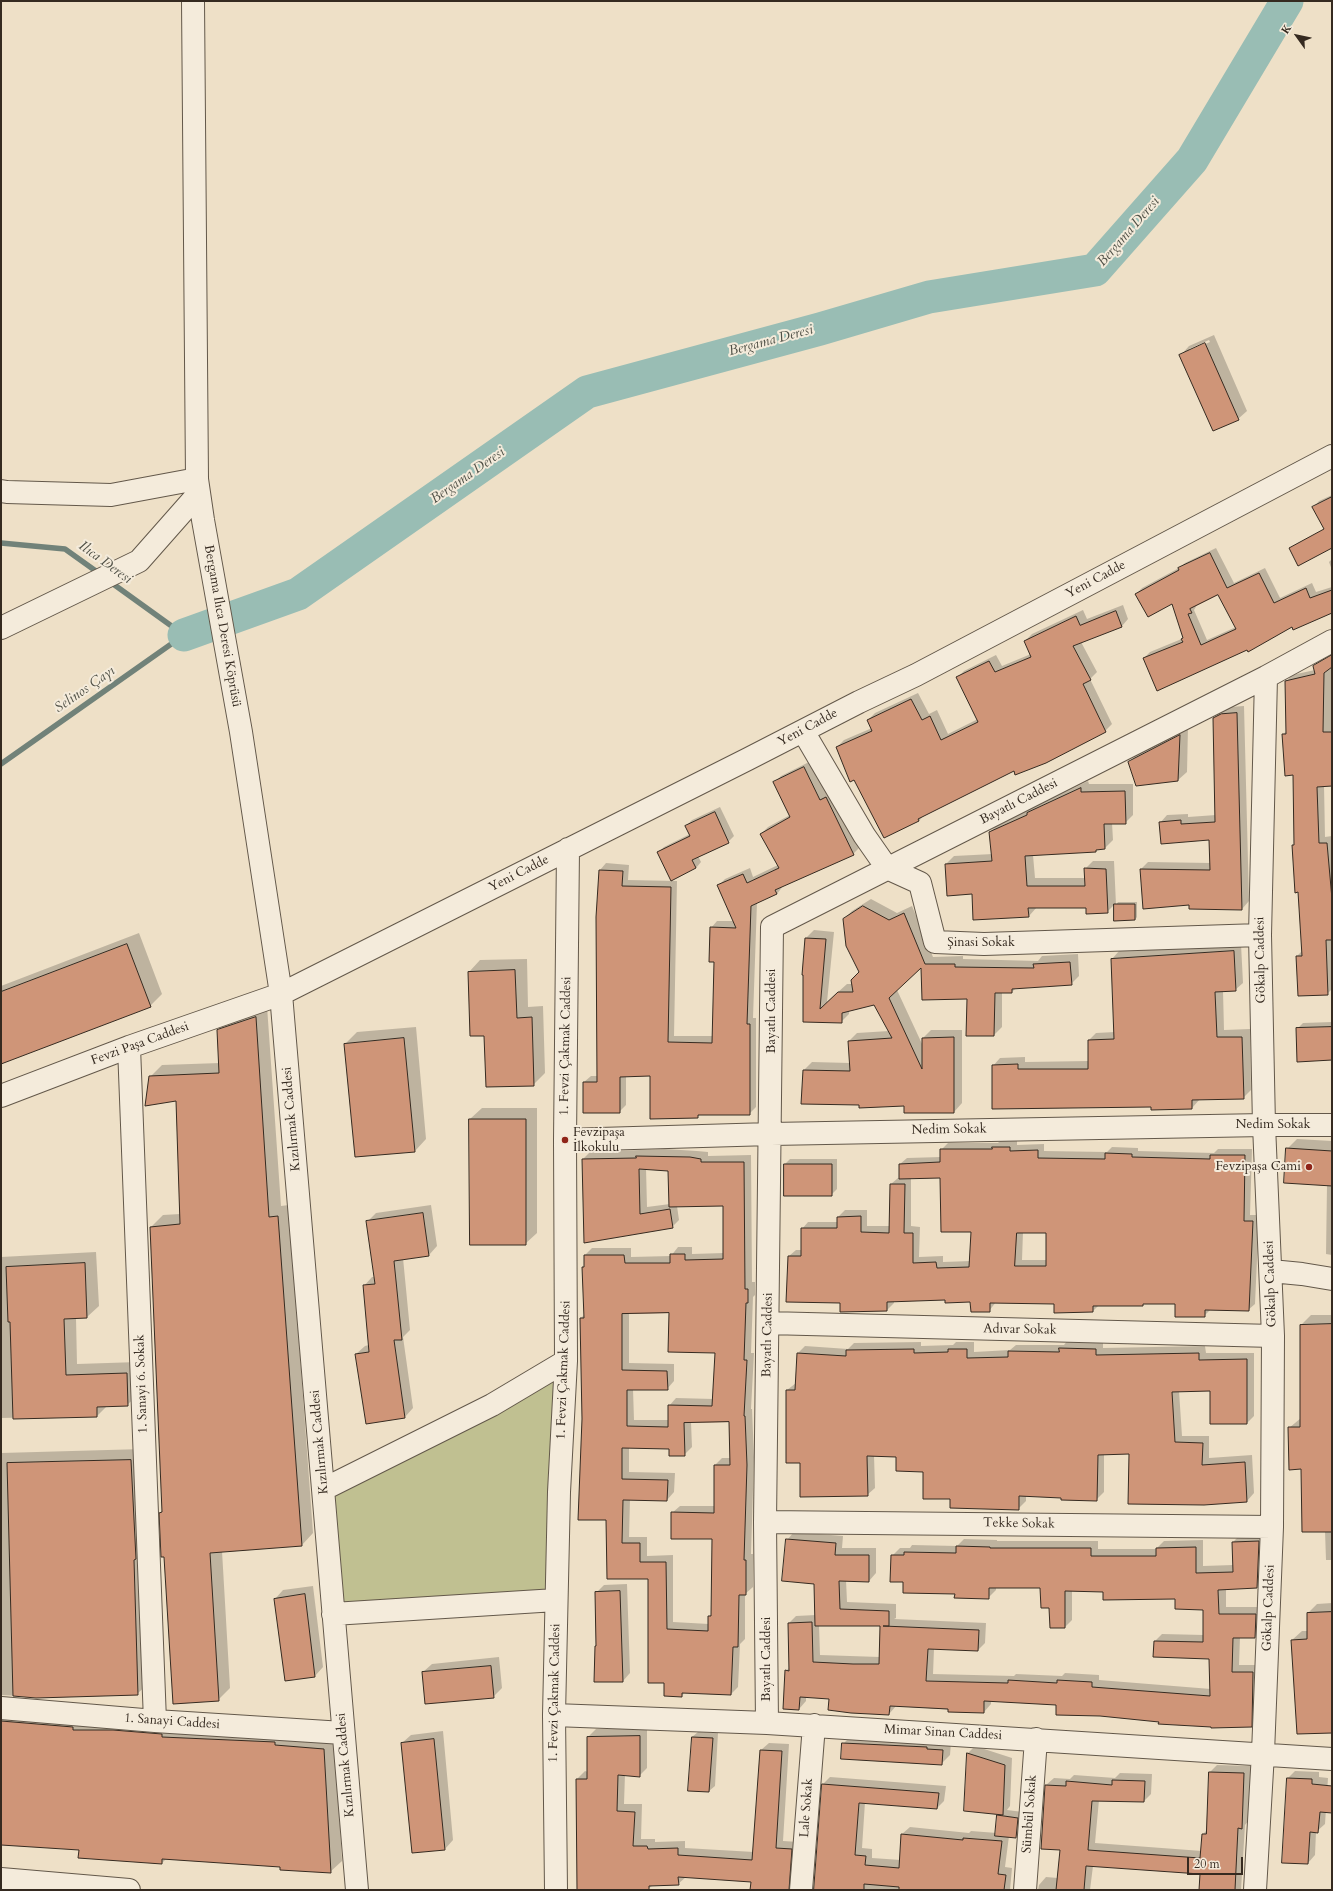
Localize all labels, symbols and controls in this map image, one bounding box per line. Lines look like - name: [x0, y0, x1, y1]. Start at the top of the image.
- north arrow: [1277, 16, 1317, 56]
- text: K: [1278, 21, 1295, 37]
- water label: Bergama Deresi: [1094, 194, 1164, 270]
- water label: Bergama Deresi: [727, 322, 815, 360]
- water label: Bergama Deresi: [428, 444, 508, 508]
- water label: Ilıca Deresi: [75, 538, 135, 588]
- street label: Bergama Ilıca Deresi Köprüsü: [200, 544, 244, 708]
- street label: Yeni Cadde: [1063, 558, 1129, 602]
- water label: Selinos Çayı: [51, 663, 119, 717]
- street label: Yeni Cadde: [775, 706, 841, 750]
- street label: Bayatlı Caddesi: [978, 776, 1060, 828]
- street label: Yeni Cadde: [486, 852, 552, 896]
- street label: Gökalp Caddesi: [1252, 916, 1270, 1004]
- street label: Şinasi Sokak: [947, 935, 1015, 951]
- street label: Bayatlı Caddesi: [764, 969, 780, 1053]
- street label: 1. Fevzi Çakmak Caddesi: [557, 976, 575, 1116]
- street label: Fevzi Paşa Caddesi: [89, 1019, 191, 1069]
- street label: Kızılırmak Caddesi: [280, 1066, 304, 1172]
- street label: Nedim Sokak: [1235, 1117, 1311, 1133]
- street label: Nedim Sokak: [911, 1122, 987, 1138]
- place label: Fevzipaşa İlkokulu: [573, 1125, 625, 1156]
- marker: Fevzipaşa İlkokulu: [560, 1135, 570, 1145]
- place label: Fevzipaşa Cami: [1215, 1159, 1301, 1175]
- marker: Fevzipaşa Cami: [1304, 1162, 1314, 1172]
- street label: Gökalp Caddesi: [1262, 1240, 1280, 1328]
- street label: Bayatlı Caddesi: [759, 1292, 777, 1378]
- street label: 1. Fevzi Çakmak Caddesi: [554, 1300, 574, 1440]
- street label: Adıvar Sokak: [983, 1322, 1057, 1338]
- street label: 1. Sanayi 6. Sokak: [132, 1334, 152, 1434]
- street label: Kızılırmak Caddesi: [308, 1389, 332, 1495]
- street label: Tekke Sokak: [983, 1516, 1055, 1532]
- street label: Gökalp Caddesi: [1260, 1564, 1278, 1652]
- street label: Bayatlı Caddesi: [759, 1617, 775, 1701]
- street label: 1. Fevzi Çakmak Caddesi: [546, 1623, 564, 1763]
- street label: 1. Sanayi Caddesi: [124, 1711, 220, 1733]
- street label: Kızılırmak Caddesi: [334, 1712, 358, 1818]
- street label: Mimar Sinan Caddesi: [884, 1722, 1002, 1744]
- street label: Sümbül Sokak: [1019, 1774, 1041, 1854]
- street label: Lale Sokak: [797, 1778, 817, 1838]
- scale bar: [1189, 1849, 1245, 1875]
- text: 20 m: [1194, 1856, 1220, 1872]

